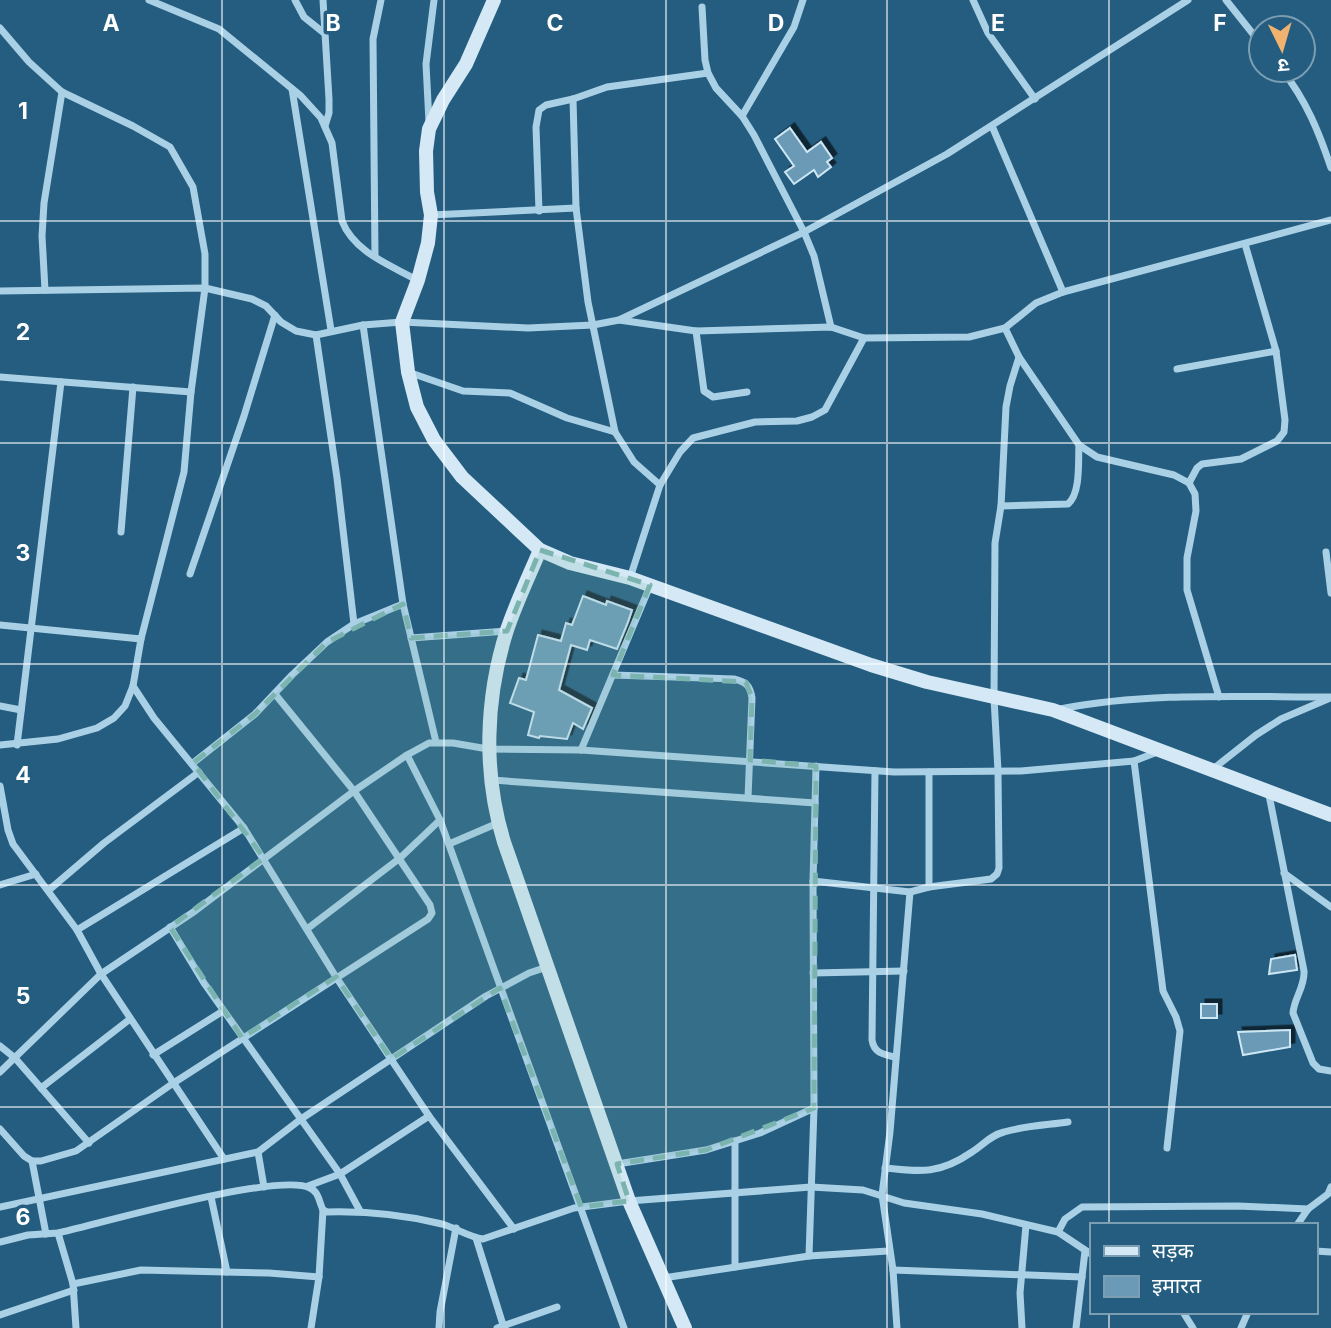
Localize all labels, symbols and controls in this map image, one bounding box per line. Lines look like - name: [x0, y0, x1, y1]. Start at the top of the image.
- text: A: [102, 9, 120, 37]
- text: B: [325, 9, 341, 37]
- text: C: [546, 9, 564, 37]
- text: D: [768, 9, 784, 37]
- text: E: [991, 9, 1005, 37]
- text: F: [1213, 9, 1227, 37]
- north arrow: [1247, 14, 1317, 84]
- text: उ: [1276, 53, 1290, 77]
- text: 1: [18, 97, 28, 125]
- text: 2: [16, 318, 30, 346]
- text: 3: [16, 539, 30, 567]
- text: 4: [15, 761, 31, 789]
- text: 5: [16, 982, 30, 1010]
- text: 6: [16, 1203, 30, 1231]
- legend: [1090, 1223, 1317, 1314]
- text: सड़क: [1152, 1238, 1194, 1263]
- text: इमारत: [1152, 1273, 1202, 1298]

